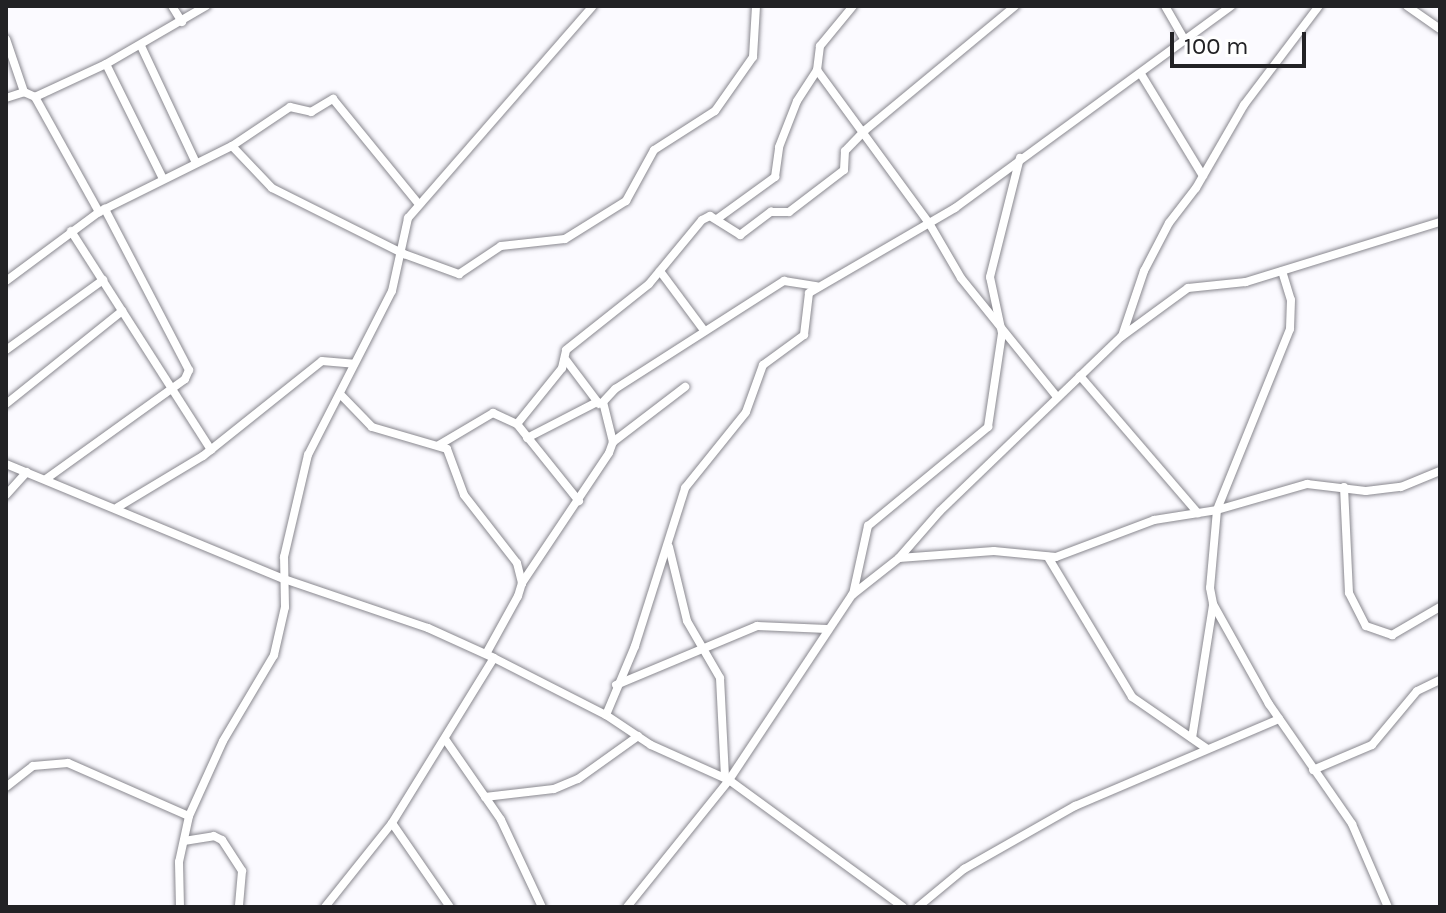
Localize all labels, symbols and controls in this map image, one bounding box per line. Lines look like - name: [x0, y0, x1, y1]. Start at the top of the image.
- scale bar: [1174, 16, 1310, 66]
- text: 100 m: [1184, 32, 1249, 60]

